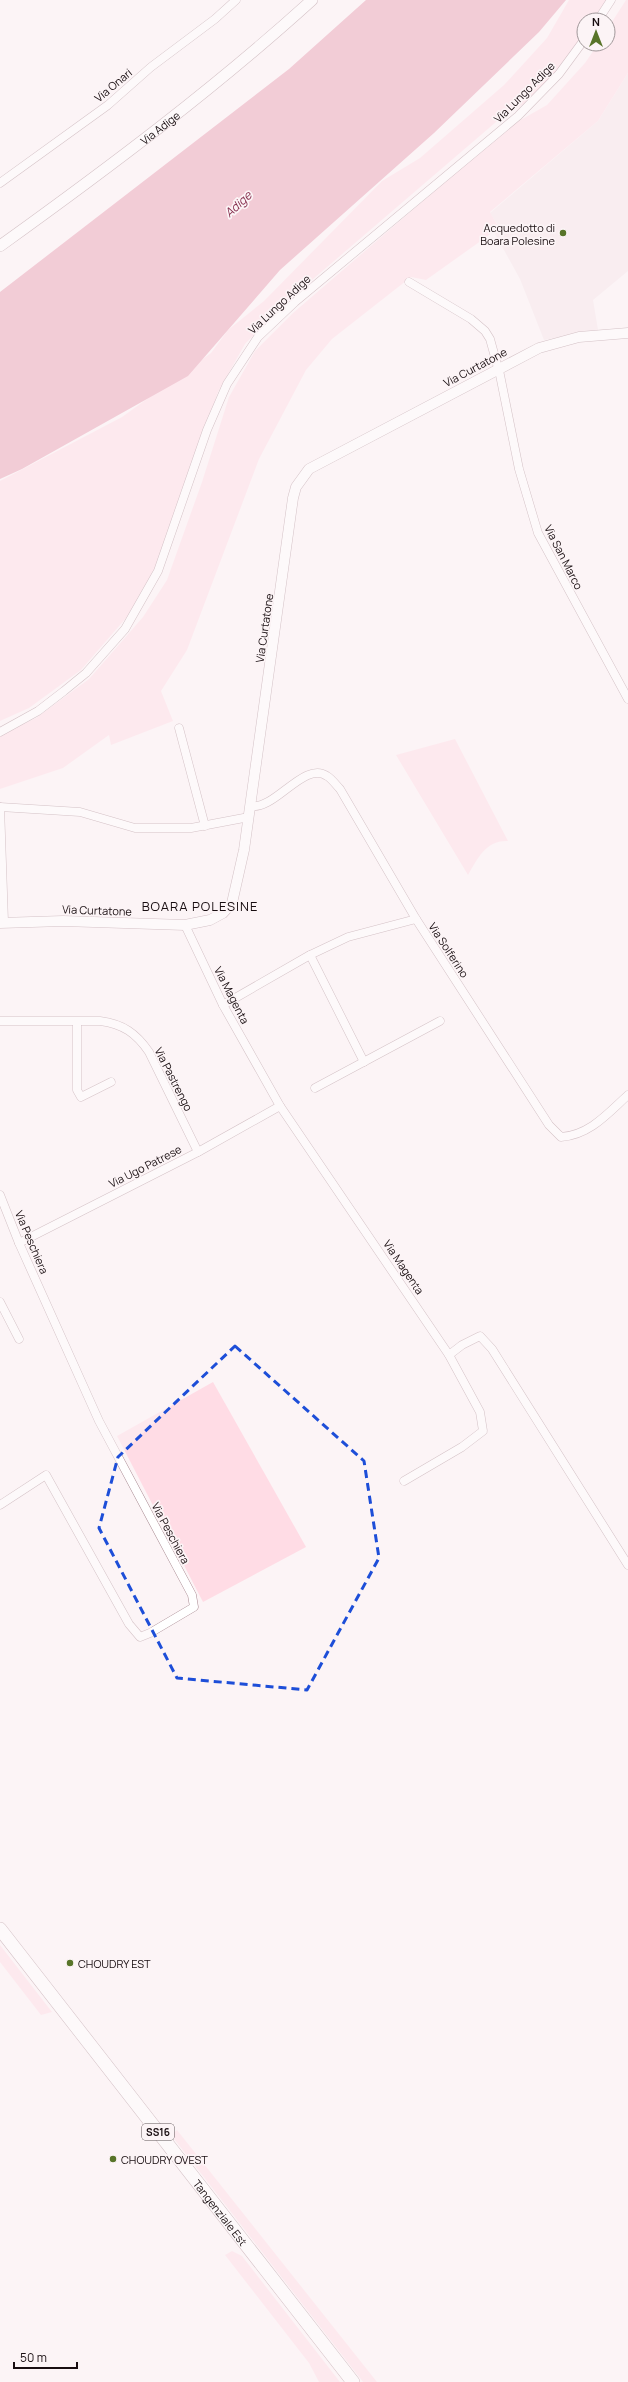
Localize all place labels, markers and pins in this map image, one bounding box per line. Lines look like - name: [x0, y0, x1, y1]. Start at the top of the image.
- place label: Acquedotto di Boara Polesine: [480, 220, 556, 248]
- marker: Acquedotto di Boara Polesine: [558, 228, 568, 238]
- place label: CHOUDRY EST: [78, 1956, 151, 1971]
- marker: CHOUDRY EST: [65, 1958, 75, 1968]
- place label: CHOUDRY OVEST: [121, 2152, 208, 2167]
- marker: CHOUDRY OVEST: [108, 2154, 118, 2164]

